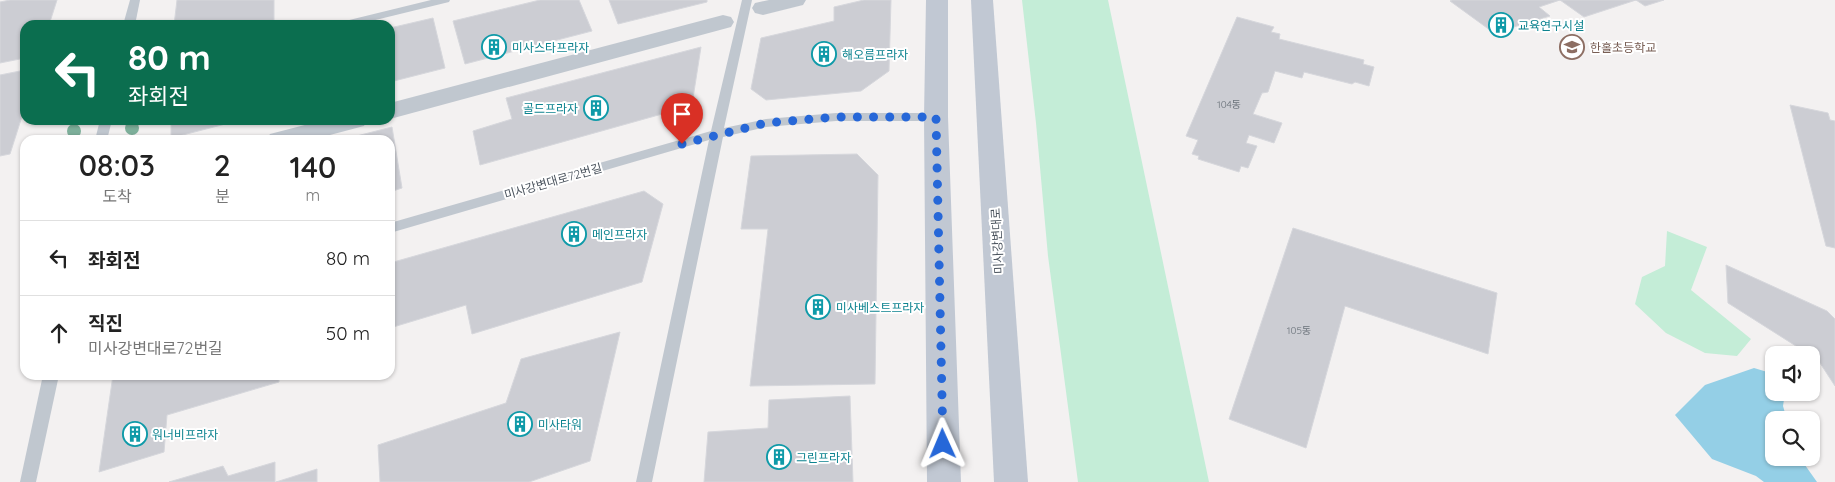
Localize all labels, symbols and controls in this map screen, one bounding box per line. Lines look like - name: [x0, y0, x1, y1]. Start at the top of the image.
- building icon: 교육연구시설: [1488, 12, 1514, 38]
- place label: 교육연구시설: [1518, 18, 1584, 33]
- building icon: 미사스타프라자: [481, 34, 507, 60]
- school or university icon: 한홀초등학교: [1559, 34, 1585, 60]
- text: 80 m: [128, 35, 211, 79]
- icon: left: [45, 40, 110, 105]
- place label: 미사스타프라자: [512, 40, 589, 55]
- place label: 한홀초등학교: [1590, 40, 1656, 55]
- building icon: 해오름프라자: [811, 41, 837, 67]
- place label: 해오름프라자: [842, 47, 908, 62]
- text: 좌회전: [128, 82, 189, 110]
- pin: [661, 93, 703, 144]
- building icon: 골드프라자: [583, 95, 609, 121]
- house number: 104동: [1217, 98, 1241, 111]
- icon: arrive: [668, 100, 696, 128]
- place label: 골드프라자: [523, 101, 578, 116]
- text: 08:03: [79, 146, 155, 184]
- text: 2: [214, 146, 231, 184]
- text: 140: [290, 148, 336, 186]
- street label: 미사강변대로72번길: [502, 160, 604, 202]
- text: m: [306, 185, 320, 205]
- text: 도착: [102, 186, 132, 206]
- text: 분: [215, 186, 230, 206]
- street label: 미사강변대로: [988, 208, 1006, 274]
- building icon: 메인프라자: [561, 221, 587, 247]
- place label: 메인프라자: [592, 227, 647, 242]
- icon: left: [45, 244, 73, 272]
- text: 80 m: [326, 246, 370, 270]
- text: 좌회전: [88, 248, 140, 272]
- building icon: 미사베스트프라자: [805, 294, 831, 320]
- place label: 미사베스트프라자: [836, 300, 924, 315]
- text: 직진: [88, 311, 123, 335]
- icon: ahead: [45, 319, 73, 347]
- text: 50 m: [326, 321, 370, 345]
- house number: 105동: [1287, 324, 1311, 337]
- text: 미사강변대로72번길: [88, 338, 223, 358]
- map controls: [1765, 346, 1820, 466]
- button: sound: [1765, 346, 1820, 401]
- building icon: 미사타워: [507, 411, 533, 437]
- button: search: [1765, 411, 1820, 466]
- place label: 미사타워: [538, 417, 582, 432]
- position arrow: [916, 417, 968, 469]
- building icon: 워너비프라자: [122, 421, 148, 447]
- place label: 워너비프라자: [152, 427, 218, 442]
- building icon: 그린프라자: [766, 444, 792, 470]
- place label: 그린프라자: [796, 450, 851, 465]

